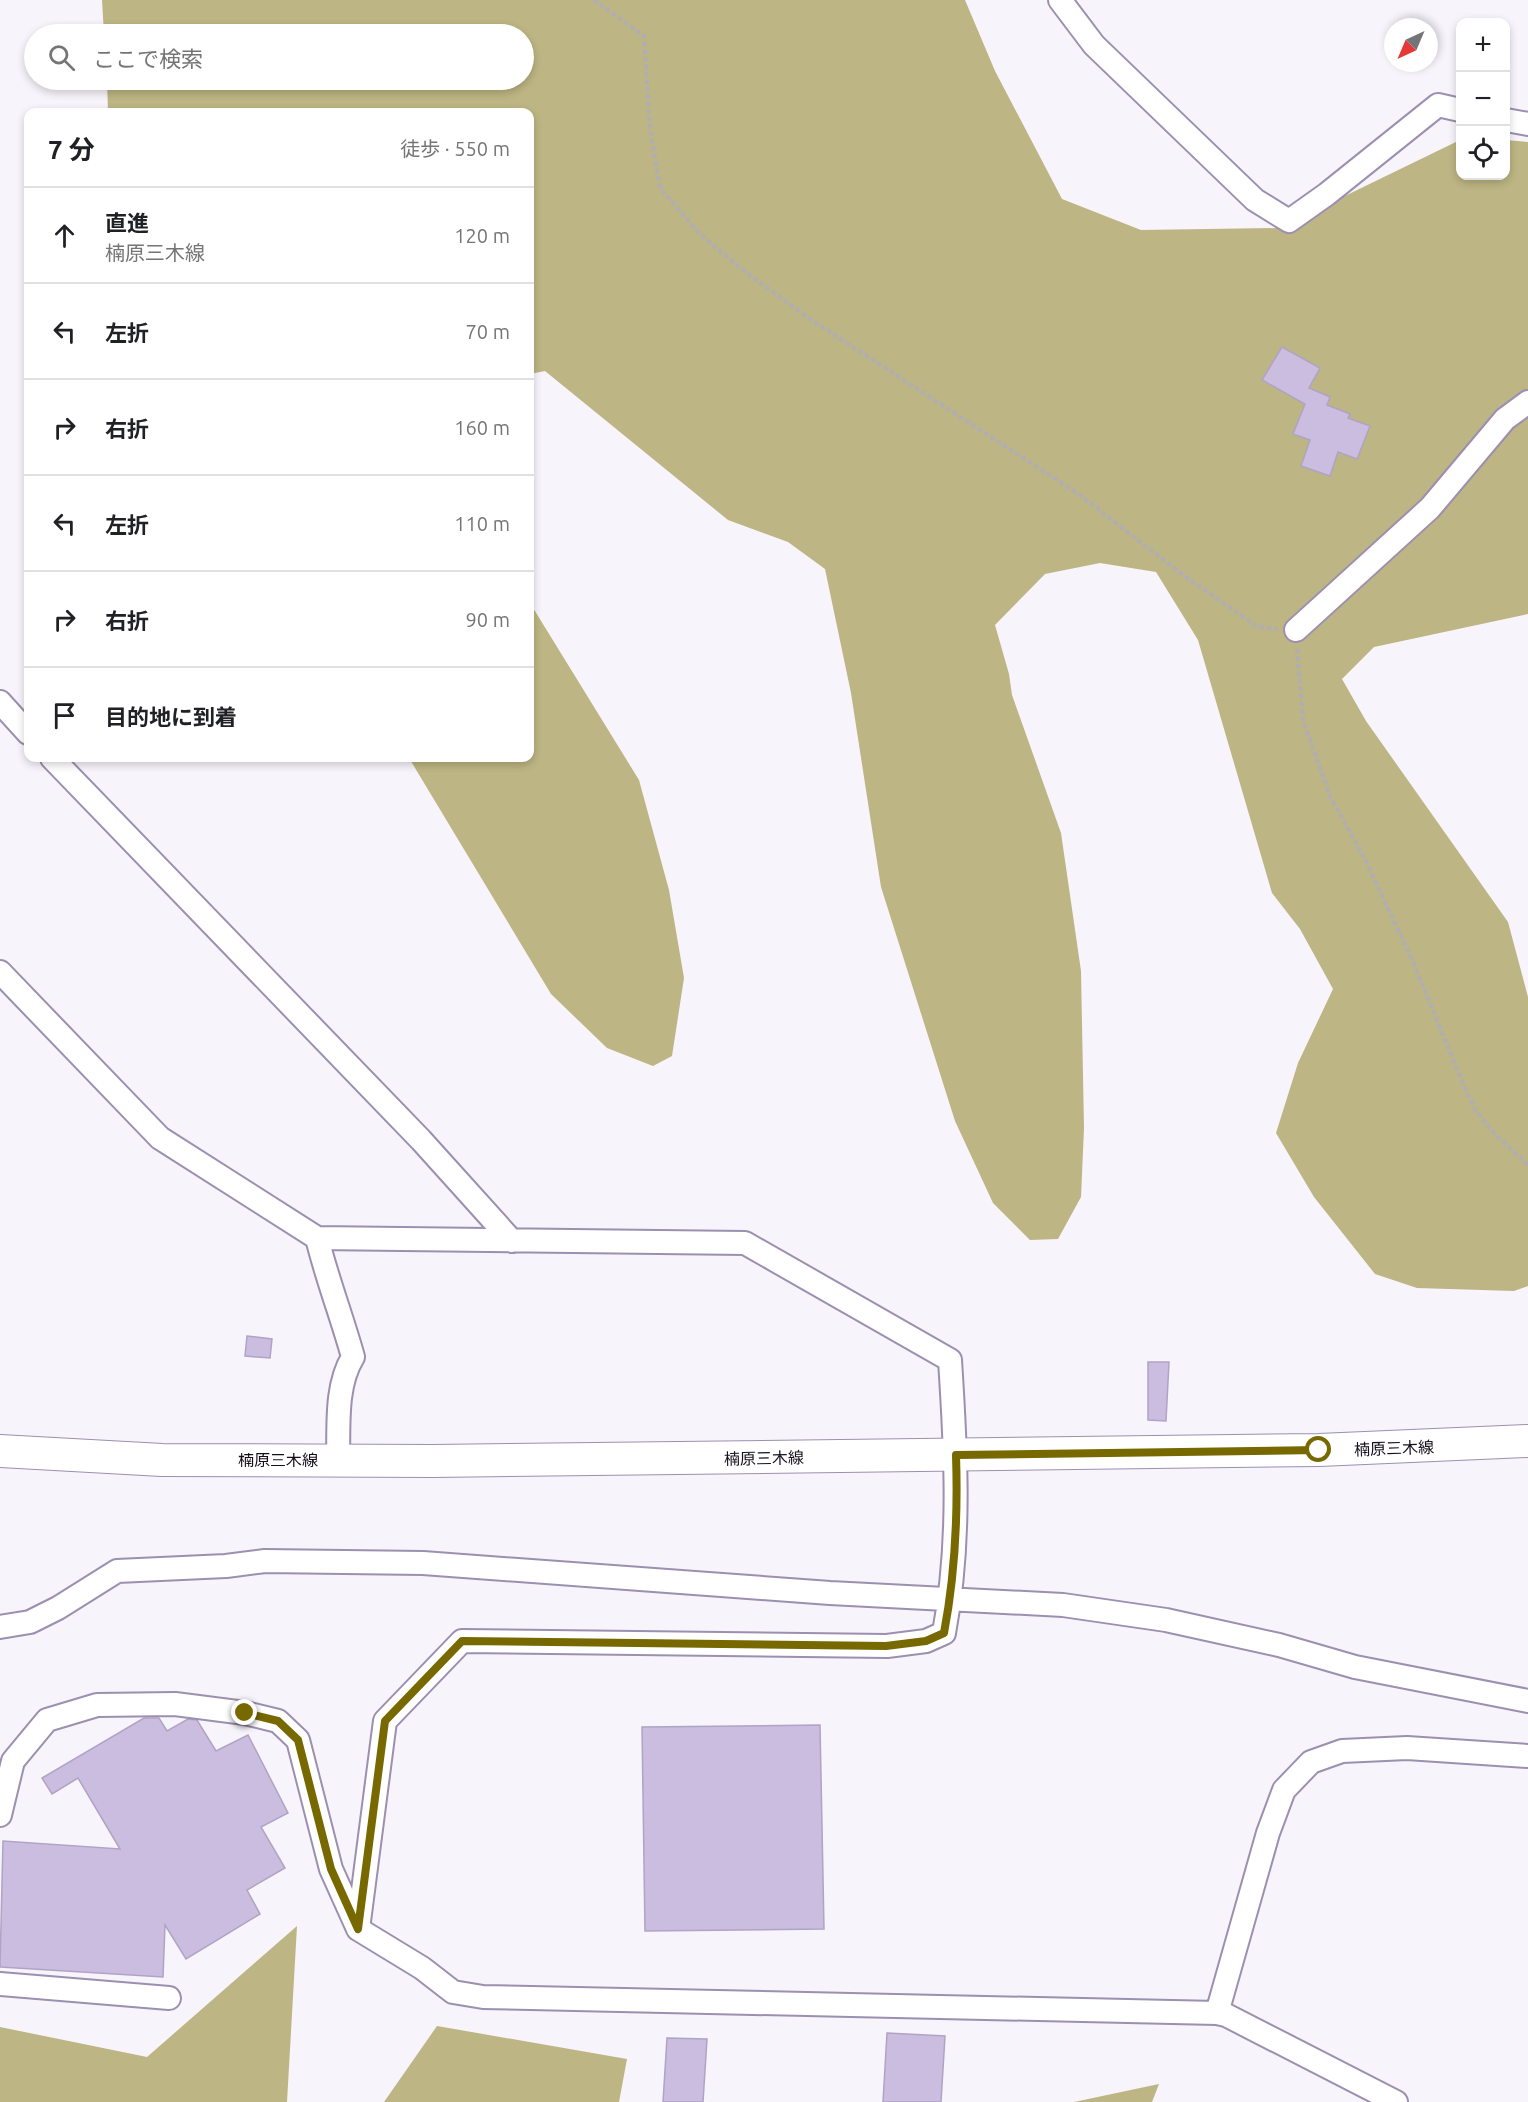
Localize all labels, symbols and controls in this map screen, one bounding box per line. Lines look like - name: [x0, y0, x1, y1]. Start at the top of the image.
- north arrow: [1384, 18, 1438, 72]
- map controls: [1456, 18, 1510, 180]
- button: +: [1456, 18, 1510, 72]
- search box: [24, 24, 534, 90]
- icon: search: [45, 41, 78, 74]
- text: ここで検索: [93, 46, 203, 71]
- button: −: [1456, 72, 1510, 126]
- button: locate: [1456, 126, 1510, 180]
- text: 7 分: [48, 135, 95, 164]
- text: 徒歩 · 550 m: [400, 137, 510, 160]
- text: 直進: [105, 210, 149, 235]
- icon: ahead: [48, 219, 81, 252]
- text: 120 m: [454, 224, 510, 247]
- text: 楠原三木線: [105, 241, 205, 264]
- icon: left: [48, 315, 81, 348]
- text: 左折: [105, 320, 149, 345]
- text: 70 m: [466, 320, 510, 343]
- icon: right: [48, 411, 81, 444]
- text: 右折: [105, 416, 149, 441]
- text: 160 m: [454, 416, 510, 439]
- icon: left: [48, 507, 81, 540]
- text: 左折: [105, 512, 149, 537]
- text: 110 m: [454, 512, 510, 535]
- icon: right: [48, 603, 81, 636]
- text: 右折: [105, 608, 149, 633]
- text: 90 m: [466, 608, 510, 631]
- icon: arrive: [48, 699, 81, 732]
- text: 目的地に到着: [105, 704, 237, 729]
- route start: [1305, 1436, 1331, 1462]
- street label: 楠原三木線: [1354, 1438, 1434, 1458]
- street label: 楠原三木線: [724, 1448, 804, 1468]
- street label: 楠原三木線: [238, 1451, 318, 1469]
- route end: [231, 1699, 257, 1725]

